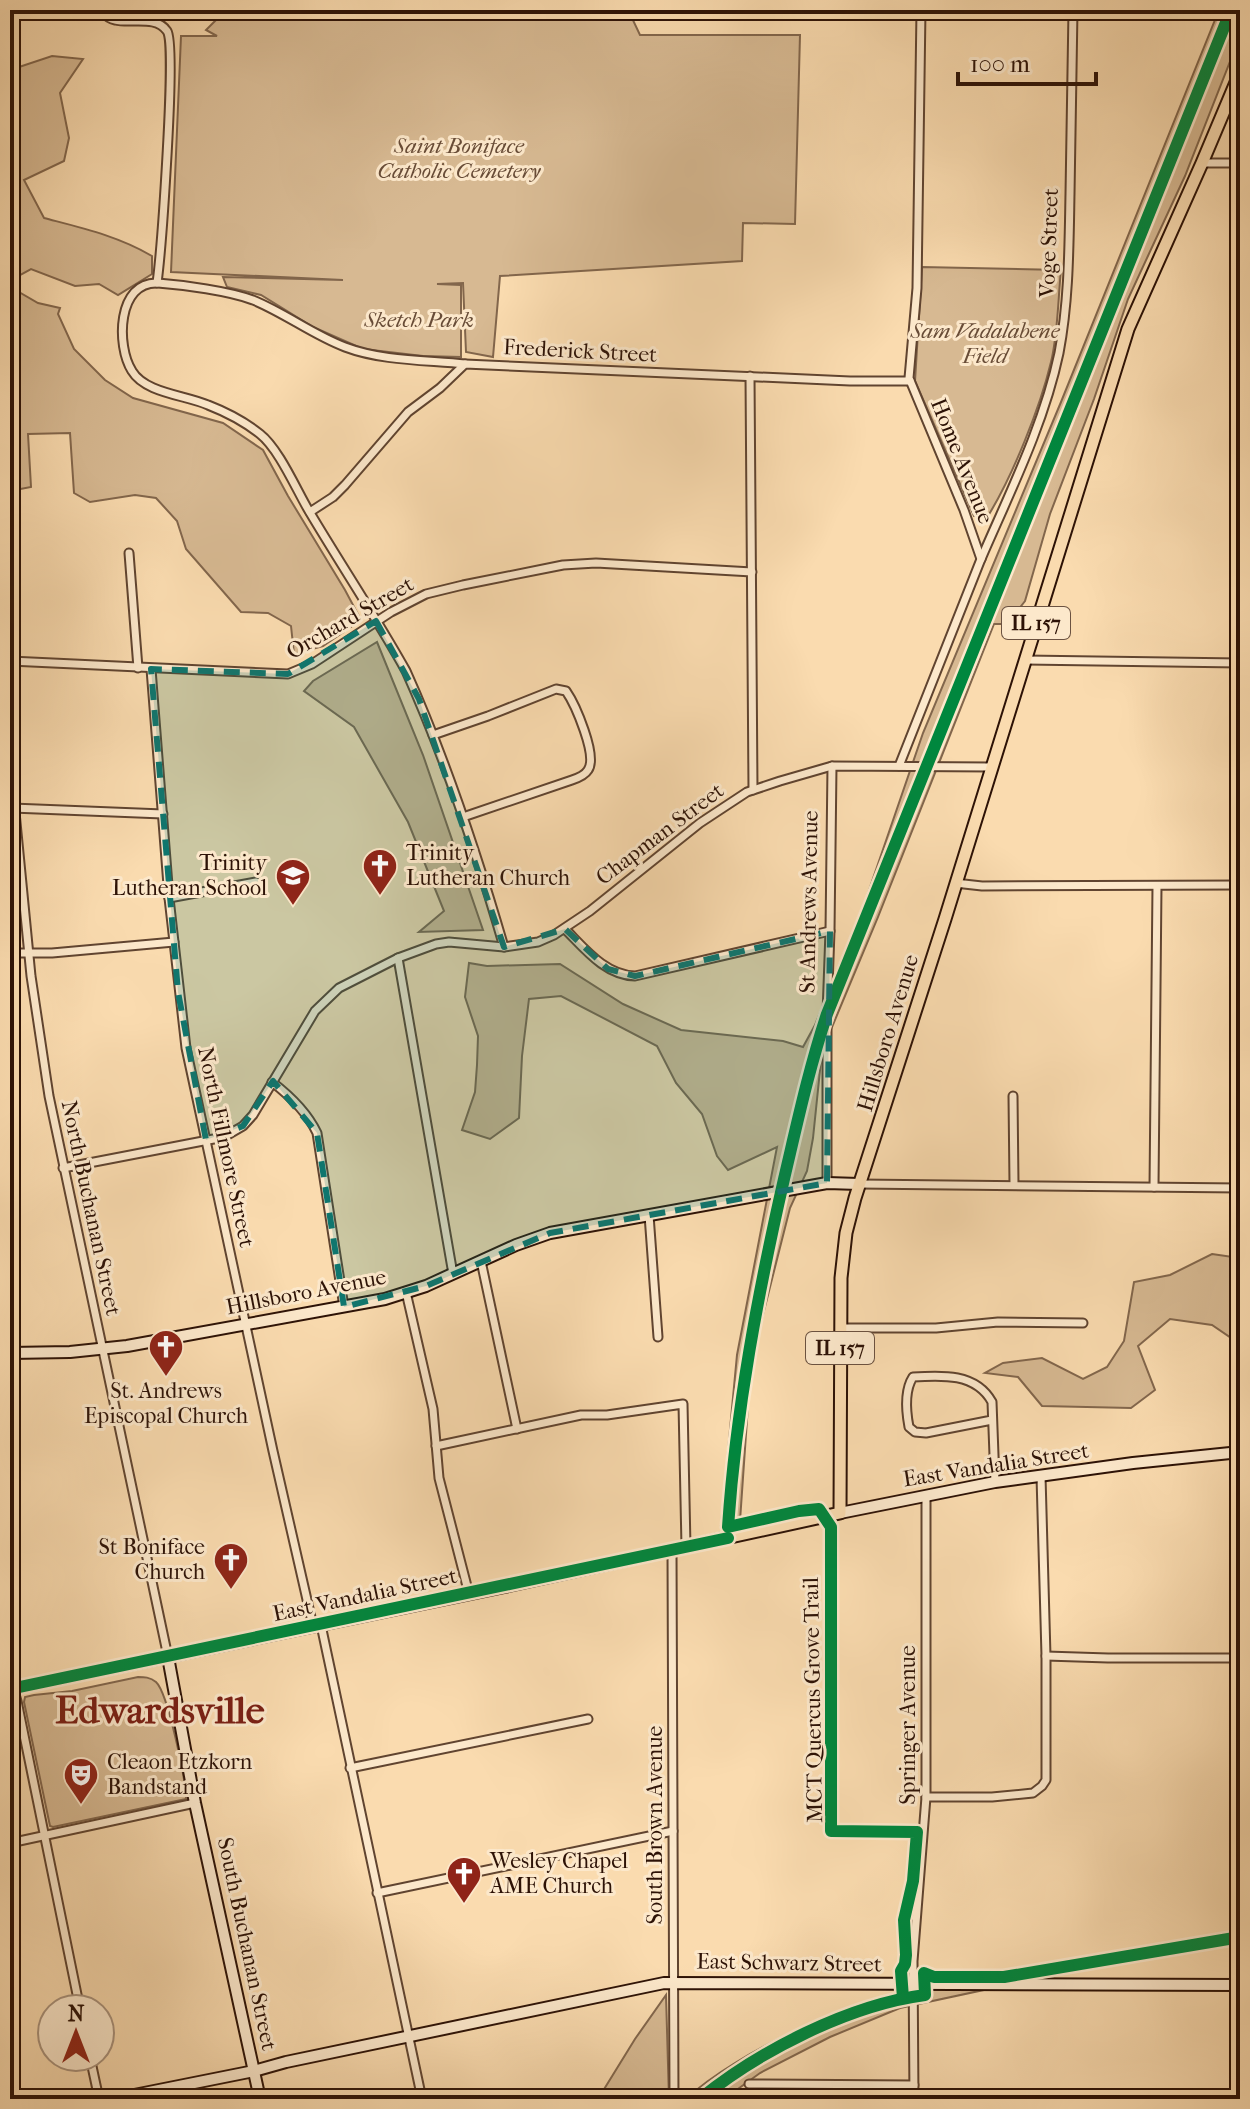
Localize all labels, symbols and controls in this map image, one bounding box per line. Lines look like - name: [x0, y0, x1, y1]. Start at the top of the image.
- scale bar: [958, 36, 1096, 86]
- text: 100 m: [970, 50, 1030, 78]
- park label: Saint Boniface Catholic Cemetery: [377, 133, 542, 184]
- street label: Voge Street: [1034, 188, 1064, 299]
- park label: Sketch Park: [363, 307, 474, 333]
- park label: Sam Vadalabene Field: [909, 318, 1061, 369]
- street label: Frederick Street: [502, 334, 658, 368]
- street label: Home Avenue: [925, 394, 999, 528]
- street label: Orchard Street: [282, 571, 418, 665]
- road number: IL 157: [1002, 607, 1070, 639]
- street label: Chapman Street: [591, 777, 729, 890]
- street label: St Andrews Avenue: [794, 810, 824, 994]
- place label: Trinity Lutheran Church: [406, 840, 571, 891]
- church icon: Trinity Lutheran Church: [361, 847, 399, 897]
- place label: Trinity Lutheran School: [112, 850, 268, 901]
- school or university icon: Trinity Lutheran School: [274, 857, 312, 907]
- street label: Hillsboro Avenue: [852, 951, 924, 1115]
- street label: North Fillmore Street: [192, 1044, 260, 1250]
- street label: North Buchanan Street: [56, 1098, 127, 1318]
- street label: Hillsboro Avenue: [224, 1264, 389, 1320]
- church icon: St. Andrews Episcopal Church: [147, 1328, 185, 1378]
- road number: IL 157: [806, 1332, 874, 1364]
- place label: St. Andrews Episcopal Church: [84, 1378, 249, 1429]
- street label: East Vandalia Street: [901, 1437, 1091, 1493]
- place label: St Boniface Church: [98, 1534, 206, 1585]
- church icon: St Boniface Church: [212, 1541, 250, 1591]
- street label: East Vandalia Street: [270, 1563, 460, 1627]
- street label: MCT Quercus Grove Trail: [798, 1577, 828, 1823]
- street label: Springer Avenue: [895, 1645, 921, 1805]
- district label: Edwardsville: [55, 1688, 265, 1733]
- street label: South Brown Avenue: [642, 1726, 668, 1924]
- place label: Cleaon Etzkorn Bandstand: [107, 1749, 253, 1800]
- theatre icon: Cleaon Etzkorn Bandstand: [62, 1756, 100, 1806]
- street label: South Buchanan Street: [212, 1835, 282, 2053]
- place label: Wesley Chapel AME Church: [489, 1848, 628, 1899]
- church icon: Wesley Chapel AME Church: [445, 1855, 483, 1905]
- street label: East Schwarz Street: [696, 1948, 882, 1978]
- north arrow: [36, 1993, 116, 2073]
- text: N: [68, 2001, 85, 2027]

